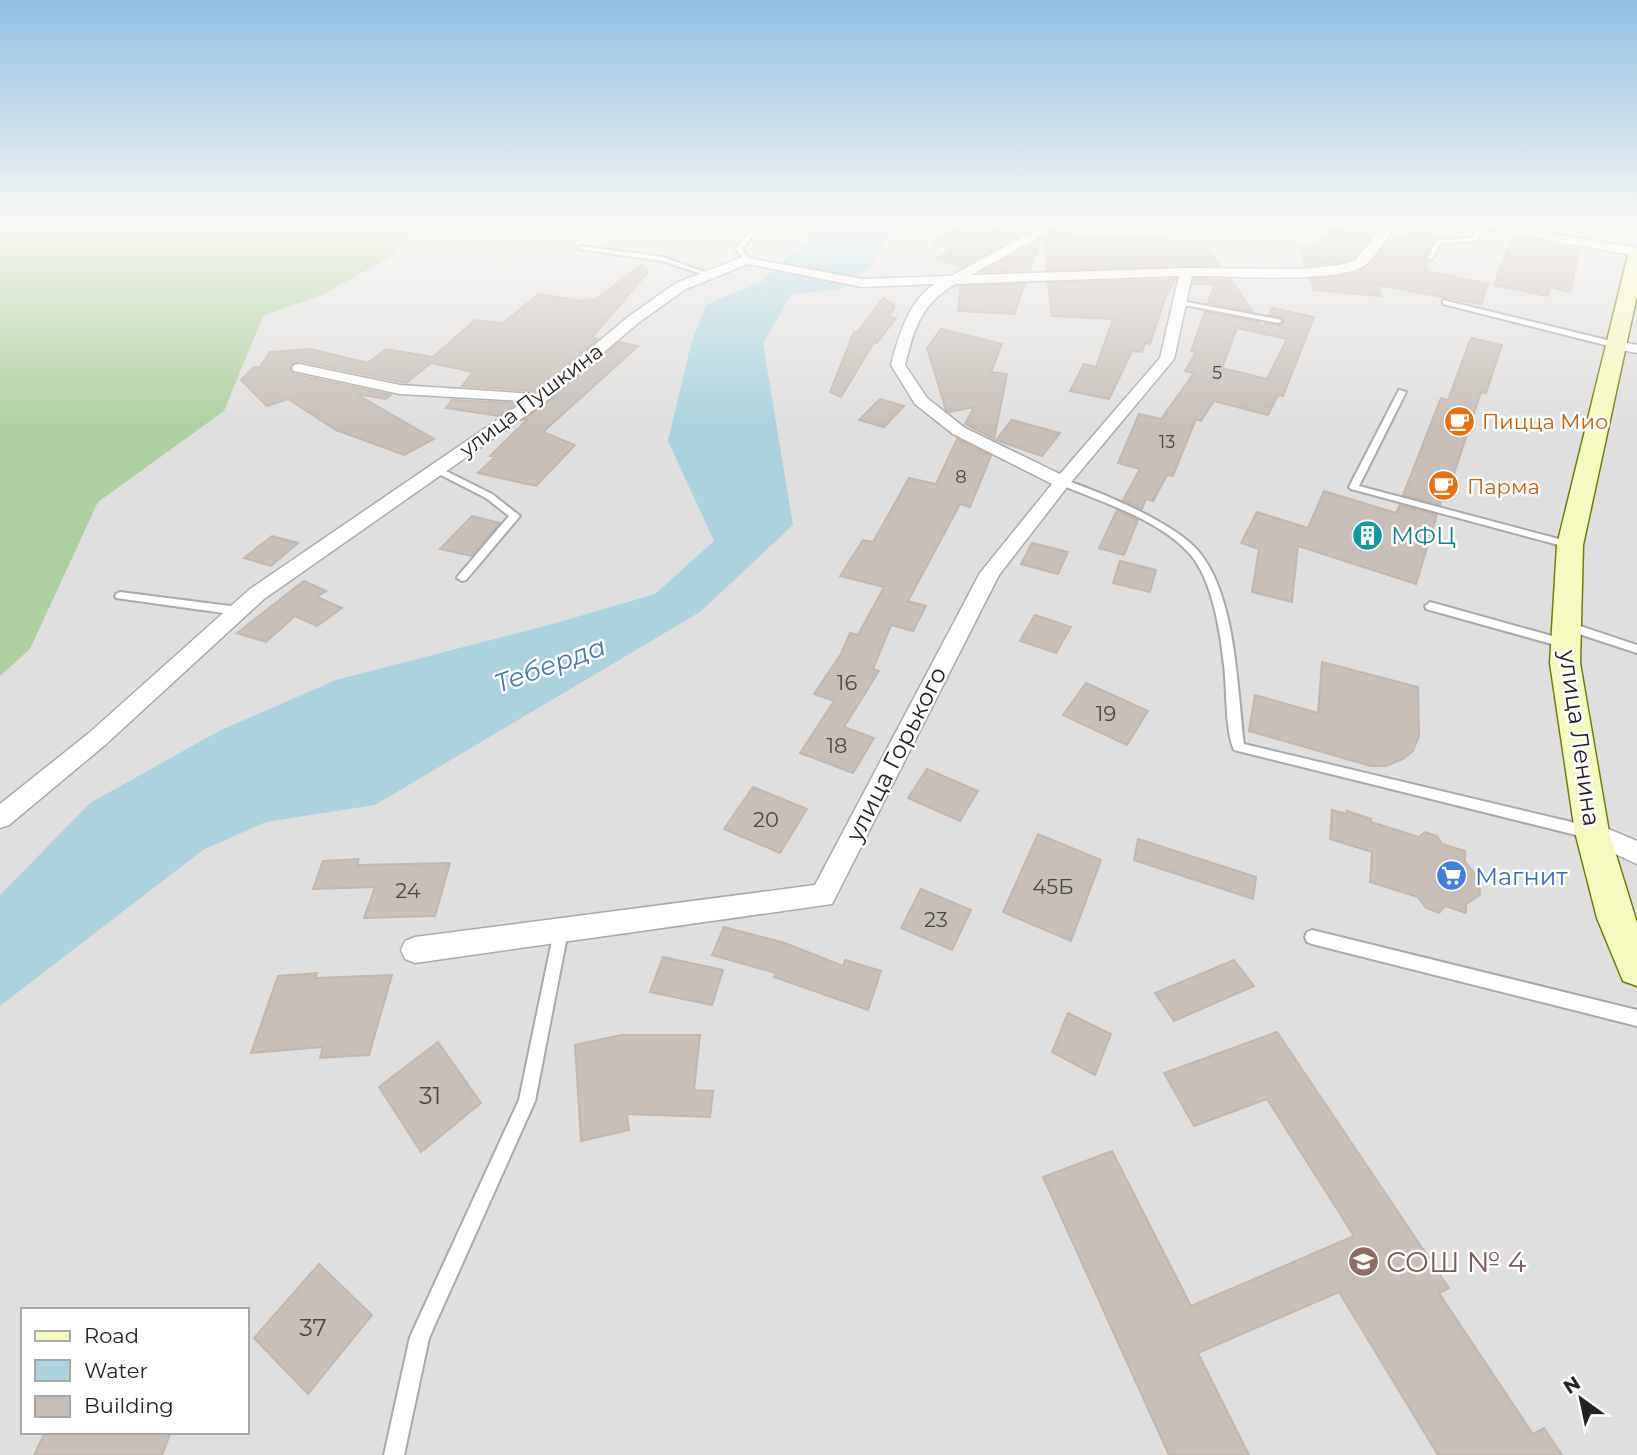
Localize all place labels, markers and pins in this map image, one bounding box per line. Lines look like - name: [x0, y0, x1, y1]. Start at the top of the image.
- cafe icon: Пицца Мио: [1442, 404, 1476, 438]
- place label: Пицца Мио: [1482, 409, 1608, 434]
- cafe icon: Парма: [1427, 469, 1461, 503]
- place label: Парма: [1467, 474, 1540, 499]
- building icon: МФЦ: [1351, 518, 1385, 552]
- place label: МФЦ: [1391, 521, 1456, 550]
- supermarket icon: Магнит: [1435, 859, 1469, 893]
- place label: Магнит: [1475, 862, 1568, 891]
- school or university icon: СОШ № 4: [1346, 1245, 1380, 1279]
- place label: СОШ № 4: [1386, 1245, 1527, 1279]

